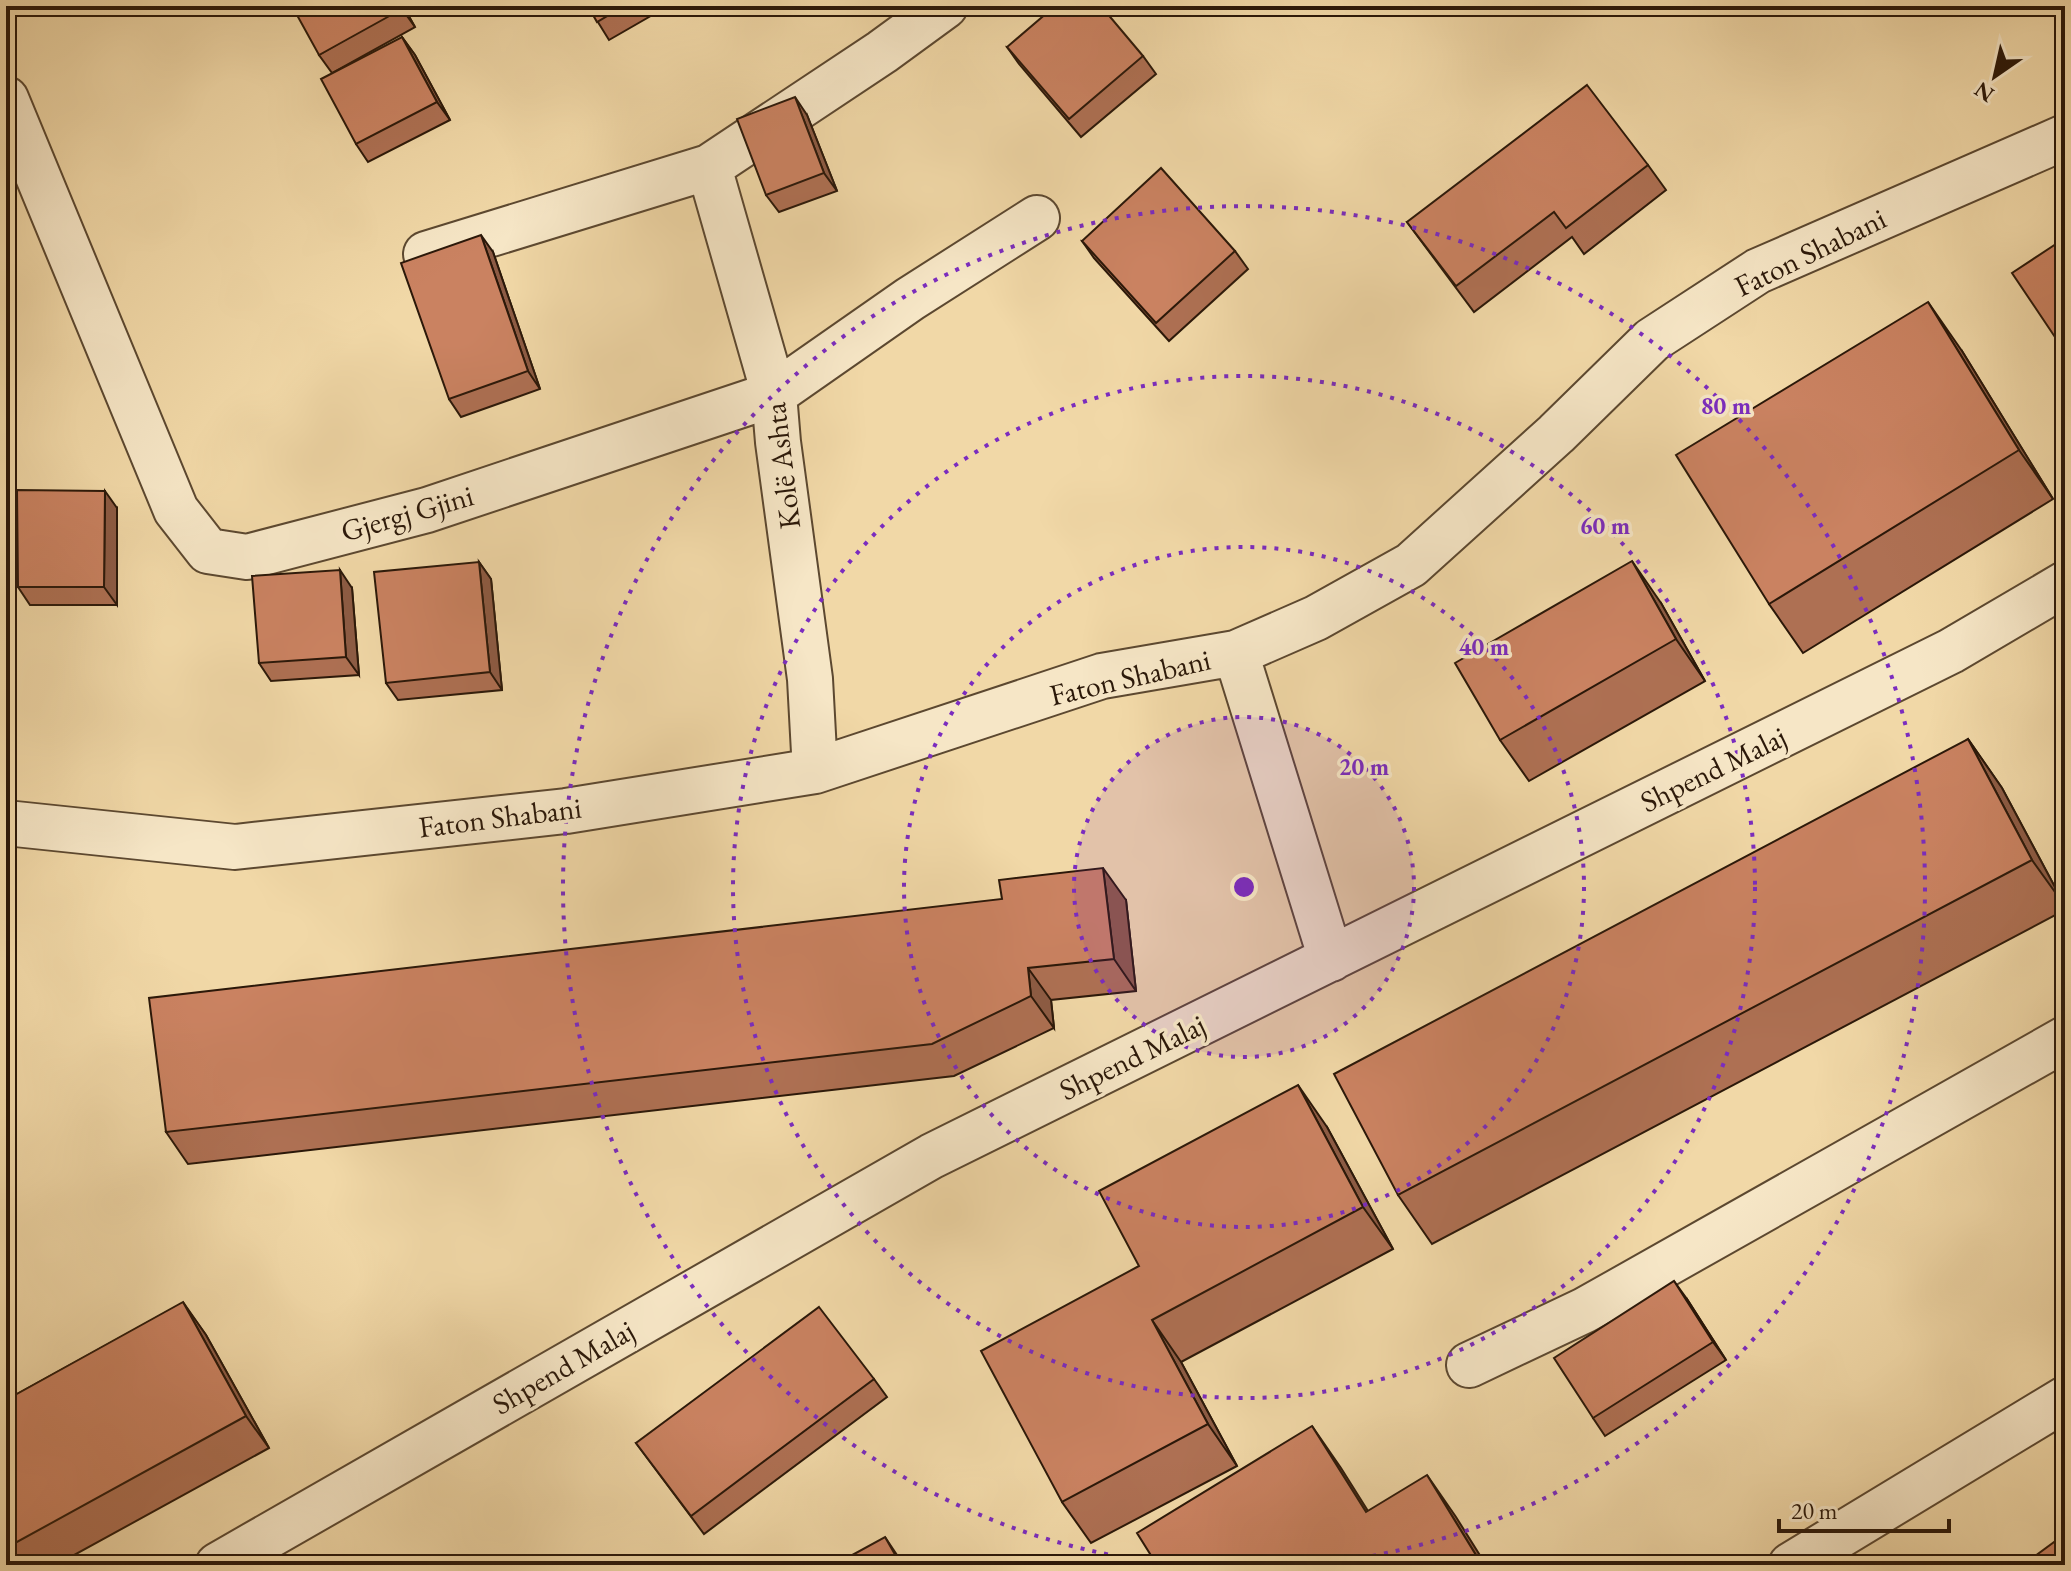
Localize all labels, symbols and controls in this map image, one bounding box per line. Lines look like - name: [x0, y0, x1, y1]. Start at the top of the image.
- north arrow: [1955, 36, 2035, 116]
- text: N: [1968, 75, 2000, 109]
- street label: Faton Shabani: [1728, 199, 1892, 305]
- text: 80 m: [1701, 390, 1751, 421]
- street label: Kolë Ashta: [755, 401, 809, 531]
- street label: Gjergj Gjini: [336, 475, 478, 551]
- text: 60 m: [1580, 510, 1630, 541]
- text: 40 m: [1459, 631, 1509, 662]
- street label: Faton Shabani: [1046, 640, 1214, 714]
- street label: Shpend Malaj: [1634, 717, 1792, 821]
- text: 20 m: [1339, 751, 1389, 782]
- street label: Faton Shabani: [416, 788, 584, 846]
- centre of rings: [1230, 873, 1258, 901]
- street label: Shpend Malaj: [1053, 1005, 1211, 1109]
- street label: Shpend Malaj: [485, 1311, 641, 1423]
- scale bar: [1779, 1483, 1949, 1533]
- text: 20 m: [1791, 1495, 1838, 1526]

